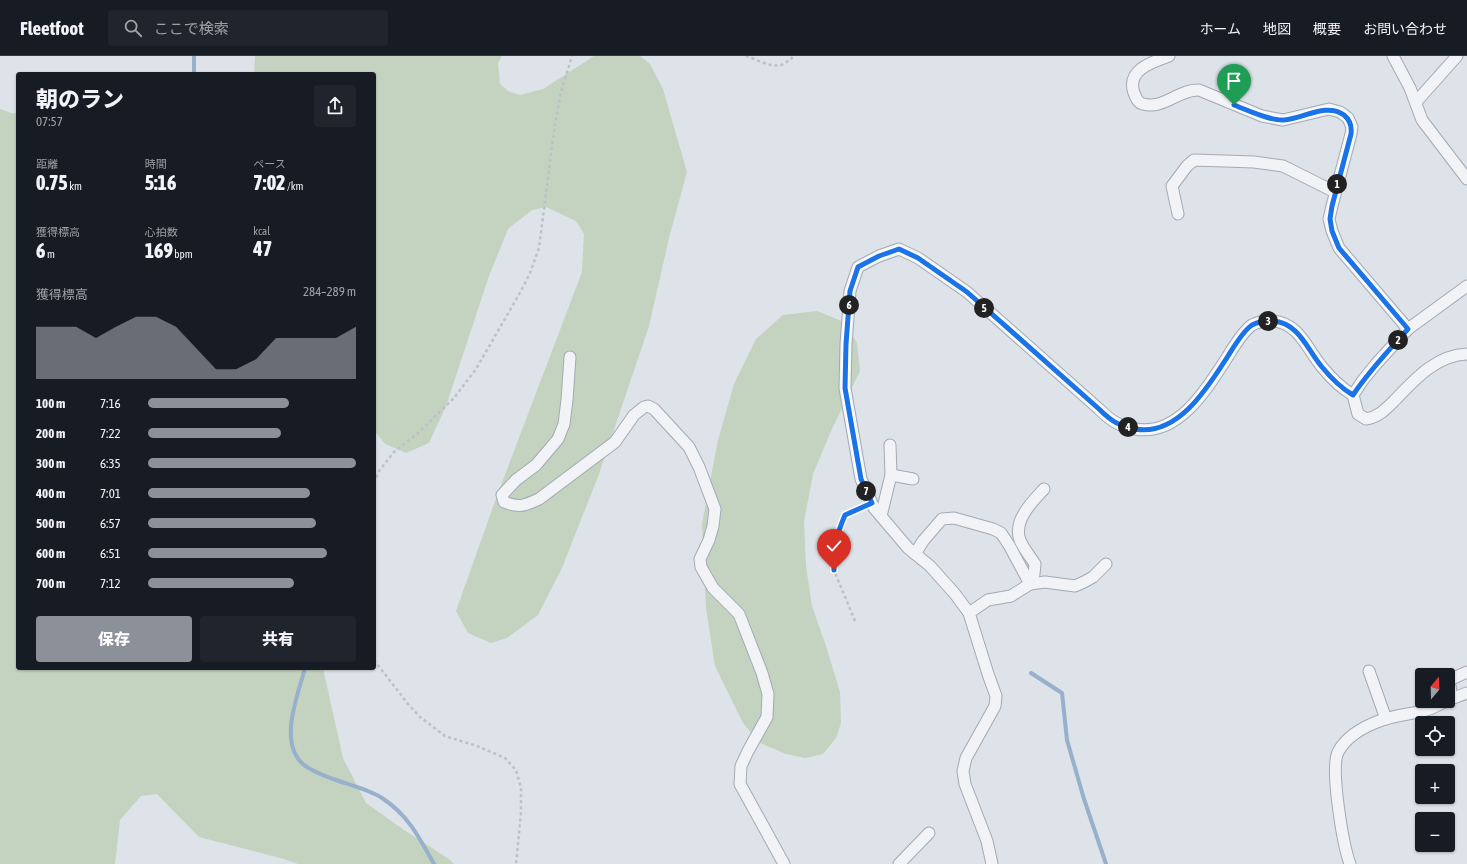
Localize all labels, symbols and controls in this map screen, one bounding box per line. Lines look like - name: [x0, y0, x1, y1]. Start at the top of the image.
- search box: [108, 10, 388, 46]
- text: Fleetfoot: [20, 17, 84, 39]
- icon: search: [122, 17, 144, 39]
- text: ここで検索: [154, 20, 229, 37]
- text: ホーム: [1199, 21, 1241, 37]
- text: 地図: [1263, 21, 1291, 37]
- text: 概要: [1313, 21, 1341, 37]
- text: お問い合わせ: [1363, 21, 1447, 37]
- pin: [1217, 64, 1251, 105]
- icon: arrive: [1223, 70, 1245, 92]
- button: share: [314, 85, 356, 127]
- text: 朝のラン: [36, 86, 124, 112]
- text: 07:57: [36, 114, 63, 129]
- text: 距離: [36, 158, 58, 170]
- text: 時間: [145, 158, 167, 170]
- text: ペース: [253, 158, 286, 170]
- text: 0.75: [36, 171, 68, 194]
- text: 5:16: [145, 171, 176, 194]
- text: 7:02: [253, 171, 286, 194]
- pin: 1: [1327, 174, 1347, 194]
- text: 1: [1334, 178, 1340, 190]
- text: km: [68, 180, 82, 192]
- text: /km: [286, 180, 304, 192]
- text: kcal: [253, 225, 270, 237]
- text: 獲得標高: [36, 226, 80, 238]
- text: 心拍数: [145, 226, 178, 238]
- text: 47: [253, 237, 272, 260]
- text: 6: [36, 239, 45, 262]
- text: 169: [145, 239, 173, 262]
- text: m: [45, 248, 55, 260]
- text: bpm: [173, 248, 193, 260]
- text: 284–289 m: [303, 284, 356, 299]
- text: 獲得標高: [36, 287, 88, 302]
- pin: 6: [839, 295, 859, 315]
- pin: 5: [974, 298, 994, 318]
- text: 6: [846, 299, 852, 311]
- text: 5: [981, 302, 987, 314]
- pin: 3: [1258, 311, 1278, 331]
- text: 3: [1265, 315, 1271, 327]
- pin: 2: [1388, 330, 1408, 350]
- text: 2: [1395, 334, 1401, 346]
- text: 100 m: [36, 396, 65, 411]
- text: 7:16: [100, 396, 121, 411]
- pin: 4: [1118, 417, 1138, 437]
- text: 4: [1125, 421, 1131, 433]
- text: 200 m: [36, 426, 65, 441]
- text: 7:22: [100, 426, 121, 441]
- text: 300 m: [36, 456, 65, 471]
- text: 6:35: [100, 456, 121, 471]
- pin: 7: [856, 481, 876, 501]
- text: 7: [863, 485, 869, 497]
- text: 400 m: [36, 486, 65, 501]
- text: 7:01: [100, 486, 121, 501]
- text: 500 m: [36, 516, 65, 531]
- text: 6:57: [100, 516, 121, 531]
- pin: [817, 529, 851, 570]
- icon: check: [823, 535, 845, 557]
- text: 600 m: [36, 546, 65, 561]
- text: 6:51: [100, 546, 121, 561]
- text: 700 m: [36, 576, 65, 591]
- text: 7:12: [100, 576, 121, 591]
- button: 保存: [36, 616, 192, 662]
- button: 共有: [200, 616, 356, 662]
- north arrow: [1415, 668, 1455, 708]
- map controls: [1415, 668, 1455, 852]
- button: locate: [1415, 716, 1455, 756]
- button: +: [1415, 764, 1455, 804]
- button: −: [1415, 812, 1455, 852]

